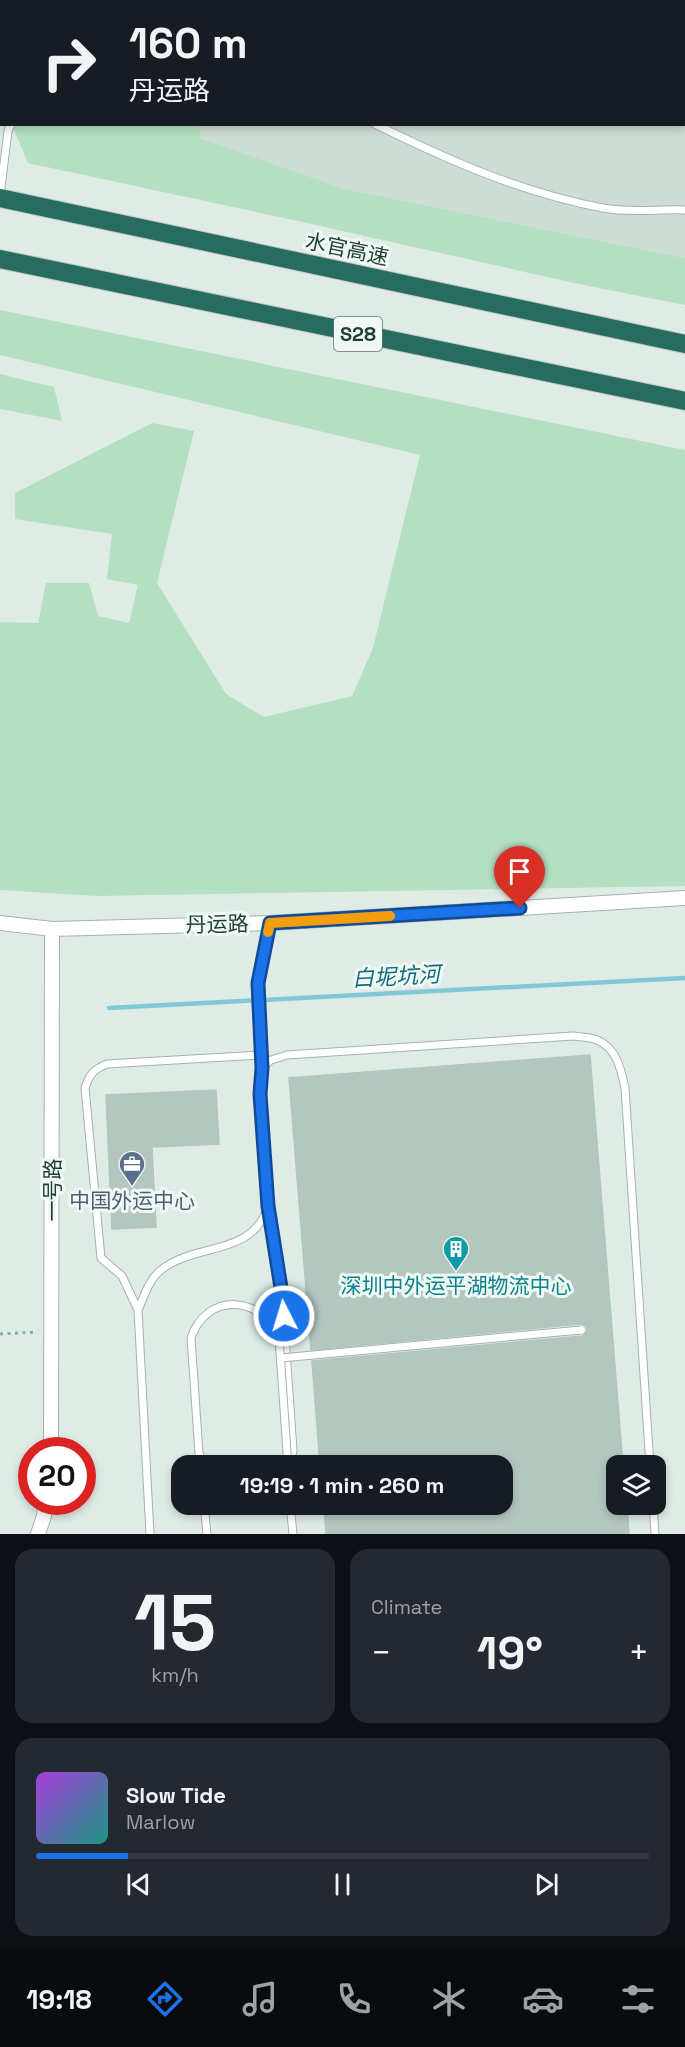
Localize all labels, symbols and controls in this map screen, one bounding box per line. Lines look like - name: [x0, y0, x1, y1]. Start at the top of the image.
- text: 160 m: [129, 17, 248, 70]
- icon: right: [30, 24, 108, 102]
- text: 丹运路: [129, 73, 210, 108]
- street label: 水官高速: [303, 227, 391, 271]
- road number: S28: [334, 317, 382, 351]
- pin: [494, 846, 545, 908]
- icon: arrive: [503, 855, 536, 888]
- street label: 丹运路: [185, 910, 249, 938]
- water label: 白坭坑河: [351, 960, 445, 992]
- office icon: 中国外运中心: [117, 1149, 147, 1187]
- street label: 一号路: [39, 1159, 66, 1222]
- place label: 中国外运中心: [69, 1187, 195, 1214]
- building icon: 深圳中外运平湖物流中心: [441, 1234, 471, 1272]
- place label: 深圳中外运平湖物流中心: [341, 1272, 572, 1299]
- position arrow: [252, 1284, 316, 1348]
- speed limit sign: 20: [18, 1437, 96, 1515]
- map controls: [606, 1455, 666, 1515]
- button: layers: [606, 1455, 666, 1515]
- text: 19:19 · 1 min · 260 m: [240, 1471, 444, 1499]
- text: 15: [134, 1573, 216, 1673]
- text: Climate: [371, 1594, 442, 1620]
- text: 19°: [477, 1625, 543, 1682]
- text: −: [371, 1632, 391, 1674]
- text: +: [629, 1632, 649, 1674]
- text: km/h: [151, 1662, 199, 1688]
- text: Slow Tide: [126, 1781, 226, 1809]
- text: Marlow: [126, 1809, 195, 1835]
- icon: previous: [122, 1868, 155, 1901]
- icon: pause: [326, 1868, 359, 1901]
- icon: next: [530, 1868, 563, 1901]
- icon: directions: [144, 1978, 186, 2020]
- icon: music: [239, 1978, 281, 2020]
- icon: phone: [333, 1978, 375, 2020]
- icon: climate: [428, 1978, 470, 2020]
- icon: car: [522, 1978, 564, 2020]
- icon: filters: [617, 1978, 659, 2020]
- text: 19:18: [26, 1982, 92, 2017]

